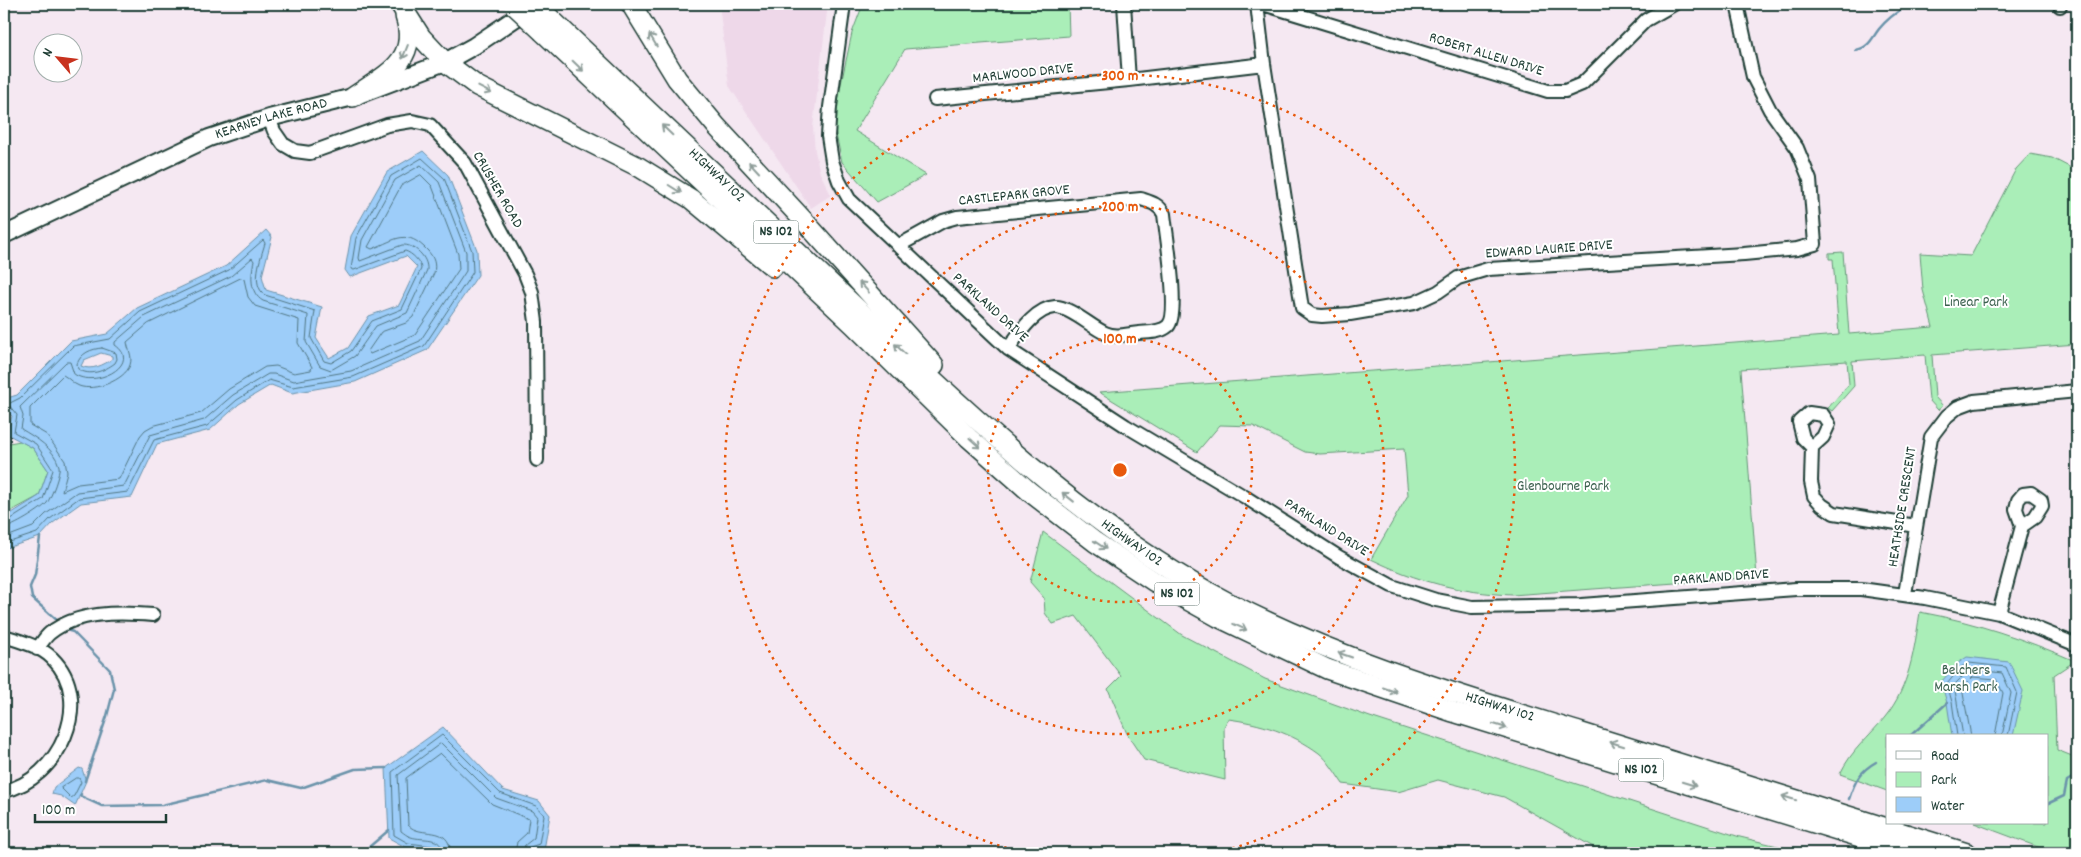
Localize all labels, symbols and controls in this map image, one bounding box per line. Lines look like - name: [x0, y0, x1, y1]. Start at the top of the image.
- street label: ROBERT ALLEN DRIVE: [1426, 27, 1546, 83]
- north arrow: [32, 32, 82, 82]
- one-way arrow: [648, 34, 658, 48]
- one-way arrow: [400, 44, 409, 59]
- text: N: [38, 45, 59, 61]
- street label: MARLWOOD DRIVE: [972, 58, 1075, 90]
- one-way arrow: [572, 60, 585, 72]
- text: 300 m: [1102, 66, 1138, 88]
- one-way arrow: [477, 86, 492, 95]
- street label: KEARNEY LAKE ROAD: [212, 93, 330, 146]
- one-way arrow: [661, 124, 674, 136]
- street label: HIGHWAY 102: [683, 143, 750, 208]
- street label: CRUSHER ROAD: [466, 147, 528, 233]
- one-way arrow: [748, 161, 760, 173]
- street label: CASTLEPARK GROVE: [957, 179, 1071, 213]
- one-way arrow: [668, 185, 682, 195]
- text: 200 m: [1102, 197, 1138, 219]
- road number: NS 102: [754, 220, 798, 243]
- street label: EDWARD LAURIE DRIVE: [1485, 235, 1613, 265]
- street label: PARKLAND DRIVE: [947, 268, 1033, 348]
- one-way arrow: [858, 280, 870, 293]
- park label: Linear Park: [1944, 292, 2008, 314]
- text: 100 m: [1103, 329, 1137, 351]
- one-way arrow: [894, 343, 907, 355]
- one-way arrow: [968, 437, 981, 449]
- street label: HEATHSIDE CRESCENT: [1883, 445, 1923, 569]
- centre of rings: [1111, 461, 1129, 479]
- park label: Glenbourne Park: [1517, 476, 1609, 498]
- one-way arrow: [1061, 491, 1074, 502]
- street label: PARKLAND DRIVE: [1280, 493, 1373, 563]
- street label: HIGHWAY 102: [1096, 514, 1167, 573]
- one-way arrow: [1093, 540, 1107, 550]
- street label: PARKLAND DRIVE: [1672, 564, 1770, 592]
- road number: NS 102: [1154, 582, 1200, 606]
- one-way arrow: [1232, 623, 1247, 633]
- one-way arrow: [1337, 650, 1353, 659]
- park label: Belchers Marsh Park: [1934, 660, 1998, 699]
- one-way arrow: [1382, 686, 1397, 695]
- street label: HIGHWAY 102: [1462, 686, 1537, 729]
- one-way arrow: [1491, 722, 1507, 731]
- legend: [1886, 734, 2048, 824]
- one-way arrow: [1610, 739, 1626, 749]
- text: Road: [1931, 746, 1959, 768]
- road number: NS 102: [1618, 758, 1664, 782]
- text: Park: [1931, 770, 1957, 792]
- one-way arrow: [1680, 780, 1696, 790]
- scale bar: [35, 792, 166, 824]
- one-way arrow: [1782, 793, 1797, 802]
- text: Water: [1931, 796, 1965, 818]
- text: 100 m: [42, 800, 75, 822]

